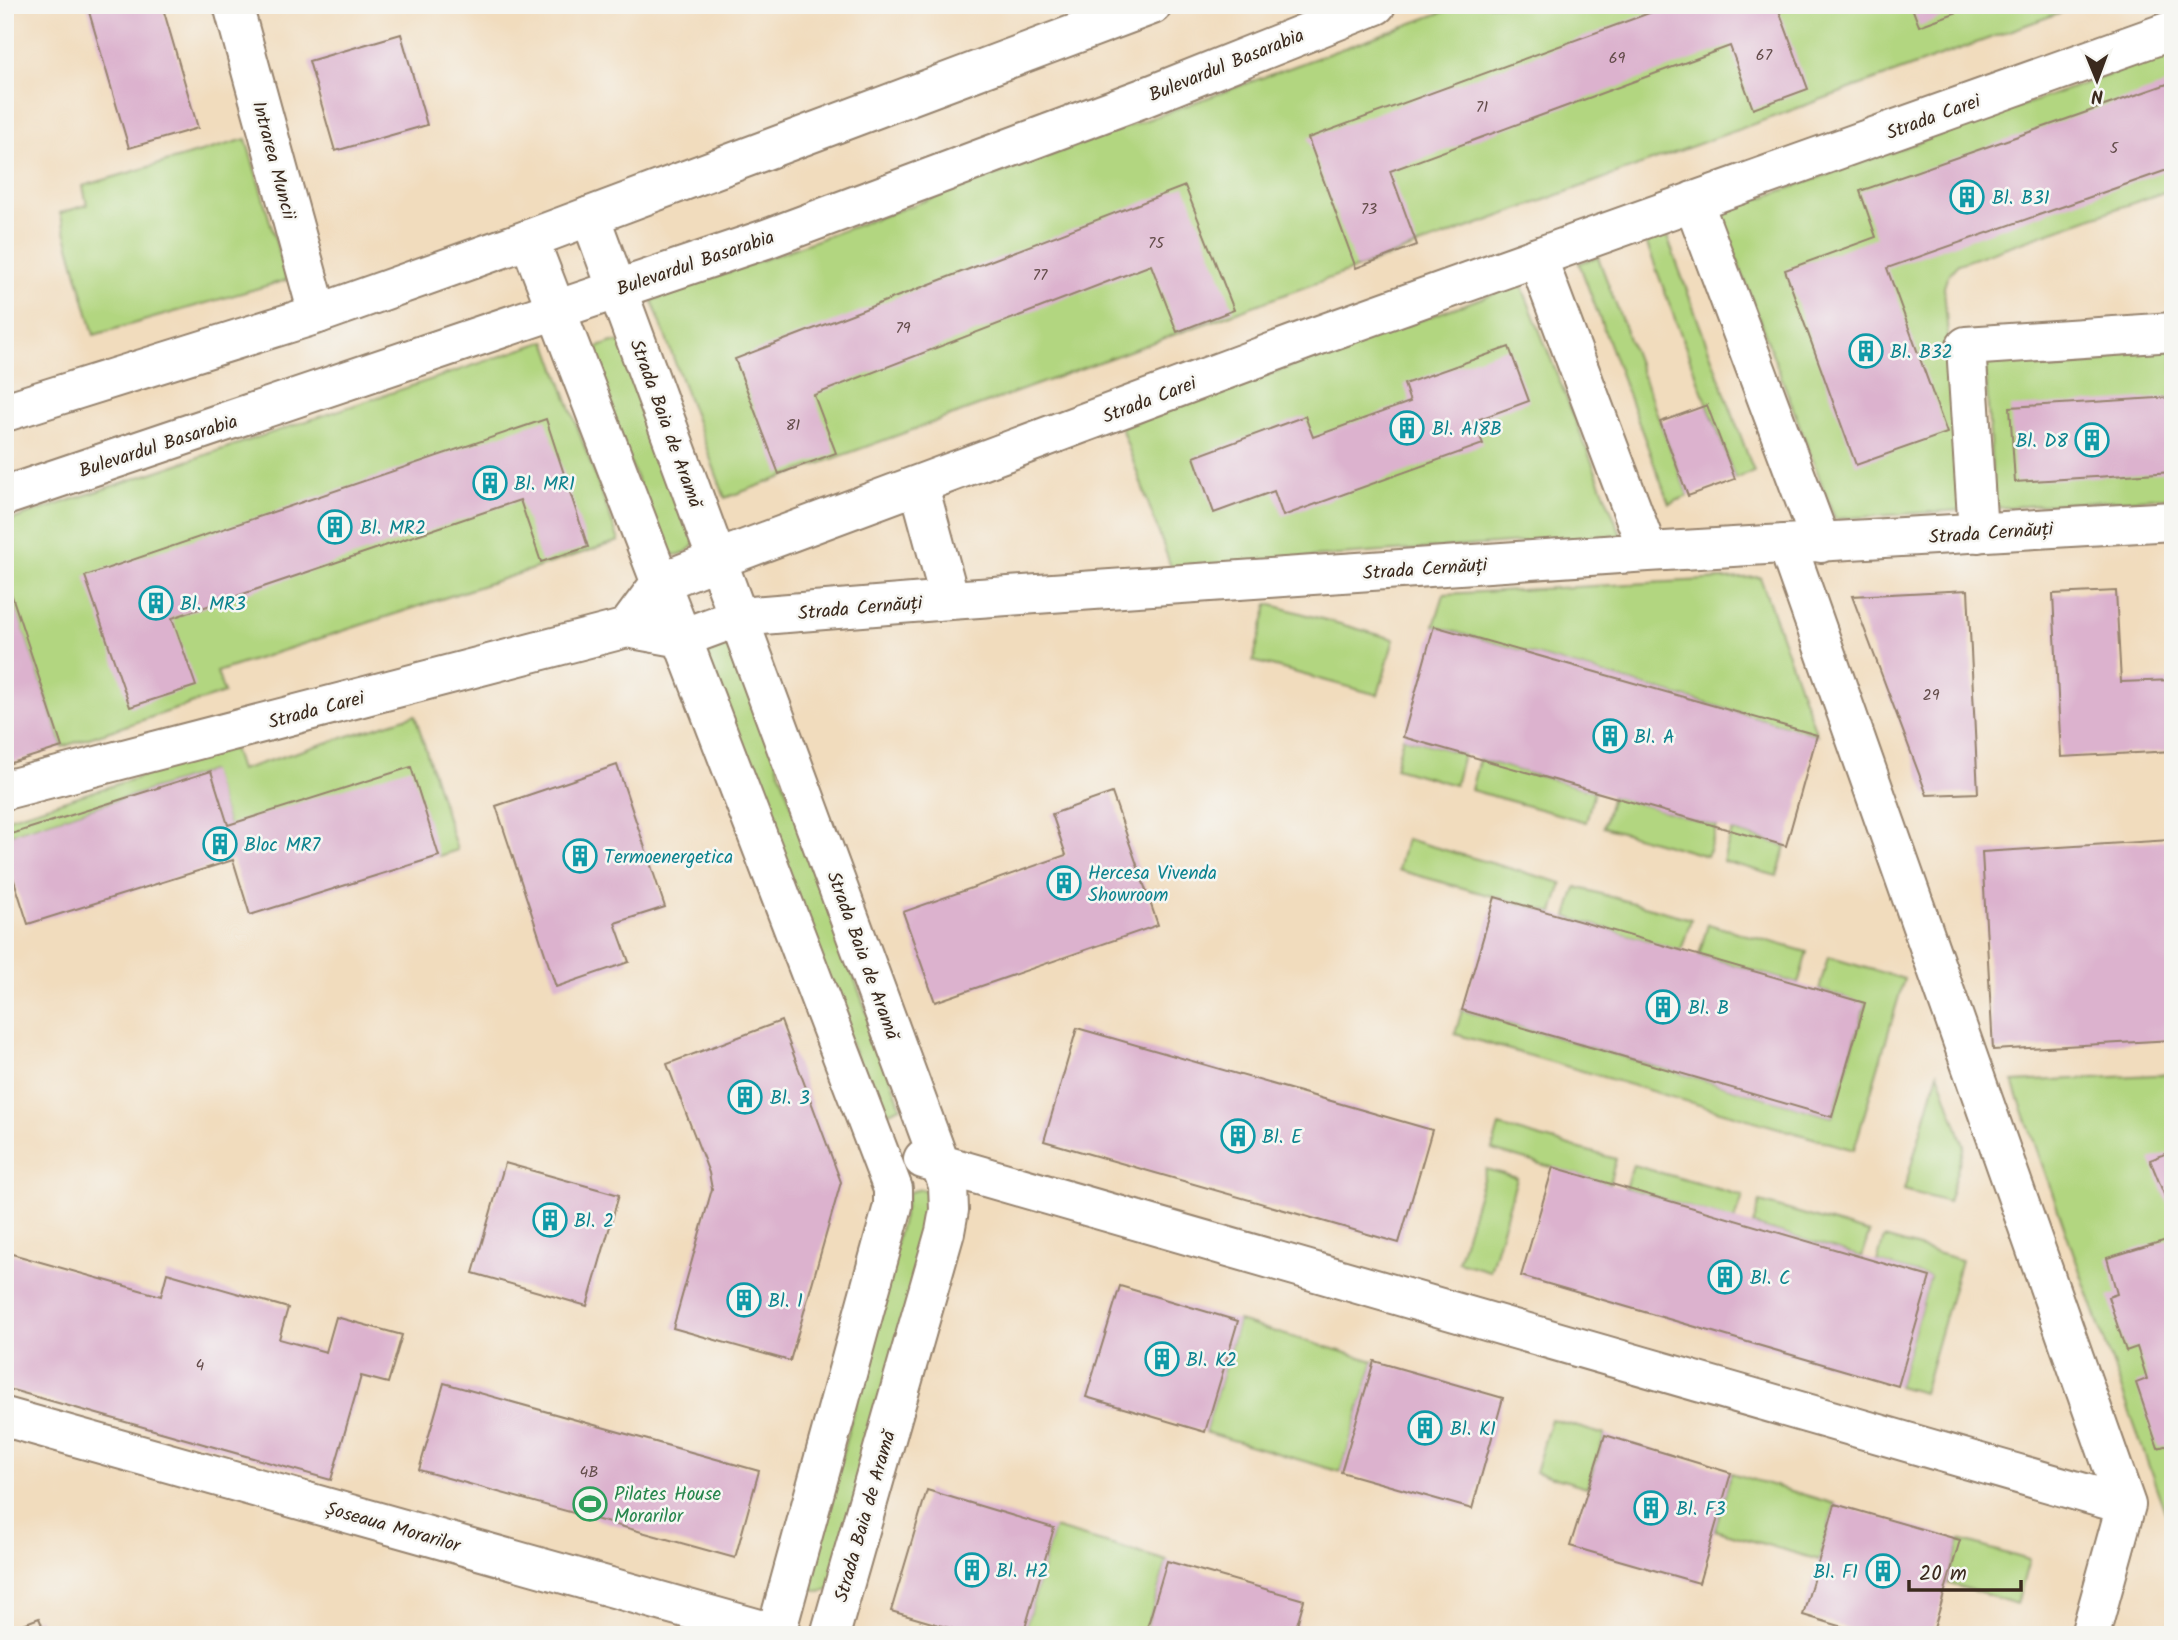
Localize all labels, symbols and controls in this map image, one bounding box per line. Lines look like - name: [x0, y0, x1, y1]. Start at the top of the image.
- street label: Bulevardul Basarabia: [1145, 21, 1309, 111]
- house number: 67: [1756, 43, 1773, 68]
- house number: 69: [1609, 46, 1626, 71]
- north arrow: [2062, 46, 2132, 116]
- text: N: [2091, 80, 2104, 110]
- street label: Strada Carei: [1882, 86, 1986, 149]
- house number: 71: [1476, 95, 1488, 120]
- street label: Intrarea Muncii: [243, 98, 304, 225]
- house number: 5: [2110, 136, 2120, 161]
- building icon: Bl. B31: [1948, 178, 1986, 216]
- place label: Bl. B31: [1992, 184, 2050, 214]
- house number: 73: [1361, 197, 1377, 222]
- street label: Bulevardul Basarabia: [613, 223, 779, 305]
- house number: 75: [1148, 231, 1165, 256]
- house number: 77: [1033, 263, 1048, 288]
- house number: 79: [895, 316, 911, 341]
- building icon: Bl. B32: [1847, 332, 1885, 370]
- street label: Strada Baia de Aramă: [621, 335, 710, 514]
- place label: Bl. B32: [1890, 338, 1953, 368]
- street label: Strada Carei: [1098, 369, 1202, 432]
- street label: Bulevardul Basarabia: [75, 407, 242, 487]
- building icon: Bl. A18B: [1388, 409, 1426, 447]
- house number: 81: [786, 413, 800, 438]
- place label: Bl. A18B: [1432, 415, 1502, 445]
- building icon: Bl. D8: [2073, 421, 2111, 459]
- place label: Bl. D8: [2015, 427, 2069, 457]
- building icon: Bl. MR1: [471, 464, 509, 502]
- place label: Bl. MR1: [514, 470, 575, 500]
- building icon: Bl. MR2: [316, 508, 354, 546]
- place label: Bl. MR2: [360, 514, 426, 544]
- street label: Strada Cernăuți: [1928, 515, 2056, 553]
- street label: Strada Cernăuți: [1362, 551, 1490, 589]
- building icon: Bl. MR3: [137, 584, 175, 622]
- street label: Strada Cernăuți: [797, 588, 925, 629]
- place label: Bl. MR3: [180, 590, 246, 620]
- street label: Strada Carei: [265, 683, 369, 738]
- house number: 29: [1922, 683, 1940, 708]
- building icon: Bl. A: [1591, 717, 1629, 755]
- place label: Bl. A: [1634, 723, 1674, 753]
- building icon: Bloc MR7: [201, 825, 239, 863]
- place label: Bloc MR7: [244, 831, 322, 861]
- building icon: Termoenergetica: [561, 837, 599, 875]
- place label: Termoenergetica: [604, 843, 733, 873]
- place label: Hercesa Vivenda Showroom: [1088, 859, 1217, 911]
- building icon: Hercesa Vivenda Showroom: [1045, 864, 1083, 902]
- street label: Strada Baia de Aramă: [818, 867, 907, 1046]
- building icon: Bl. B: [1644, 988, 1682, 1026]
- place label: Bl. B: [1688, 994, 1729, 1024]
- building icon: Bl. 3: [726, 1078, 764, 1116]
- place label: Bl. 3: [770, 1084, 810, 1114]
- building icon: Bl. E: [1219, 1117, 1257, 1155]
- place label: Bl. E: [1262, 1123, 1303, 1153]
- building icon: Bl. 2: [531, 1201, 569, 1239]
- place label: Bl. 2: [574, 1207, 614, 1237]
- building icon: Bl. C: [1706, 1258, 1744, 1296]
- place label: Bl. C: [1750, 1264, 1790, 1294]
- building icon: Bl. 1: [725, 1281, 763, 1319]
- place label: Bl. 1: [768, 1287, 803, 1317]
- building icon: Bl. K2: [1143, 1340, 1181, 1378]
- place label: Bl. K2: [1186, 1346, 1237, 1376]
- house number: 4: [196, 1353, 205, 1378]
- building icon: Bl. K1: [1406, 1409, 1444, 1447]
- place label: Bl. K1: [1450, 1415, 1496, 1445]
- street label: Strada Baia de Aramă: [827, 1425, 905, 1606]
- house number: 4B: [579, 1460, 599, 1485]
- place label: Pilates House Morarilor: [614, 1480, 722, 1532]
- sports icon: Pilates House Morarilor: [571, 1485, 609, 1523]
- building icon: Bl. F3: [1632, 1489, 1670, 1527]
- street label: Șoseaua Morarilor: [321, 1494, 465, 1562]
- place label: Bl. F3: [1676, 1495, 1726, 1525]
- scale bar: [1909, 1549, 2021, 1593]
- building icon: Bl. H2: [953, 1551, 991, 1589]
- building icon: Bl. F1: [1864, 1552, 1902, 1590]
- place label: Bl. H2: [996, 1557, 1049, 1587]
- place label: Bl. F1: [1813, 1558, 1858, 1588]
- text: 20 m: [1919, 1558, 1967, 1591]

